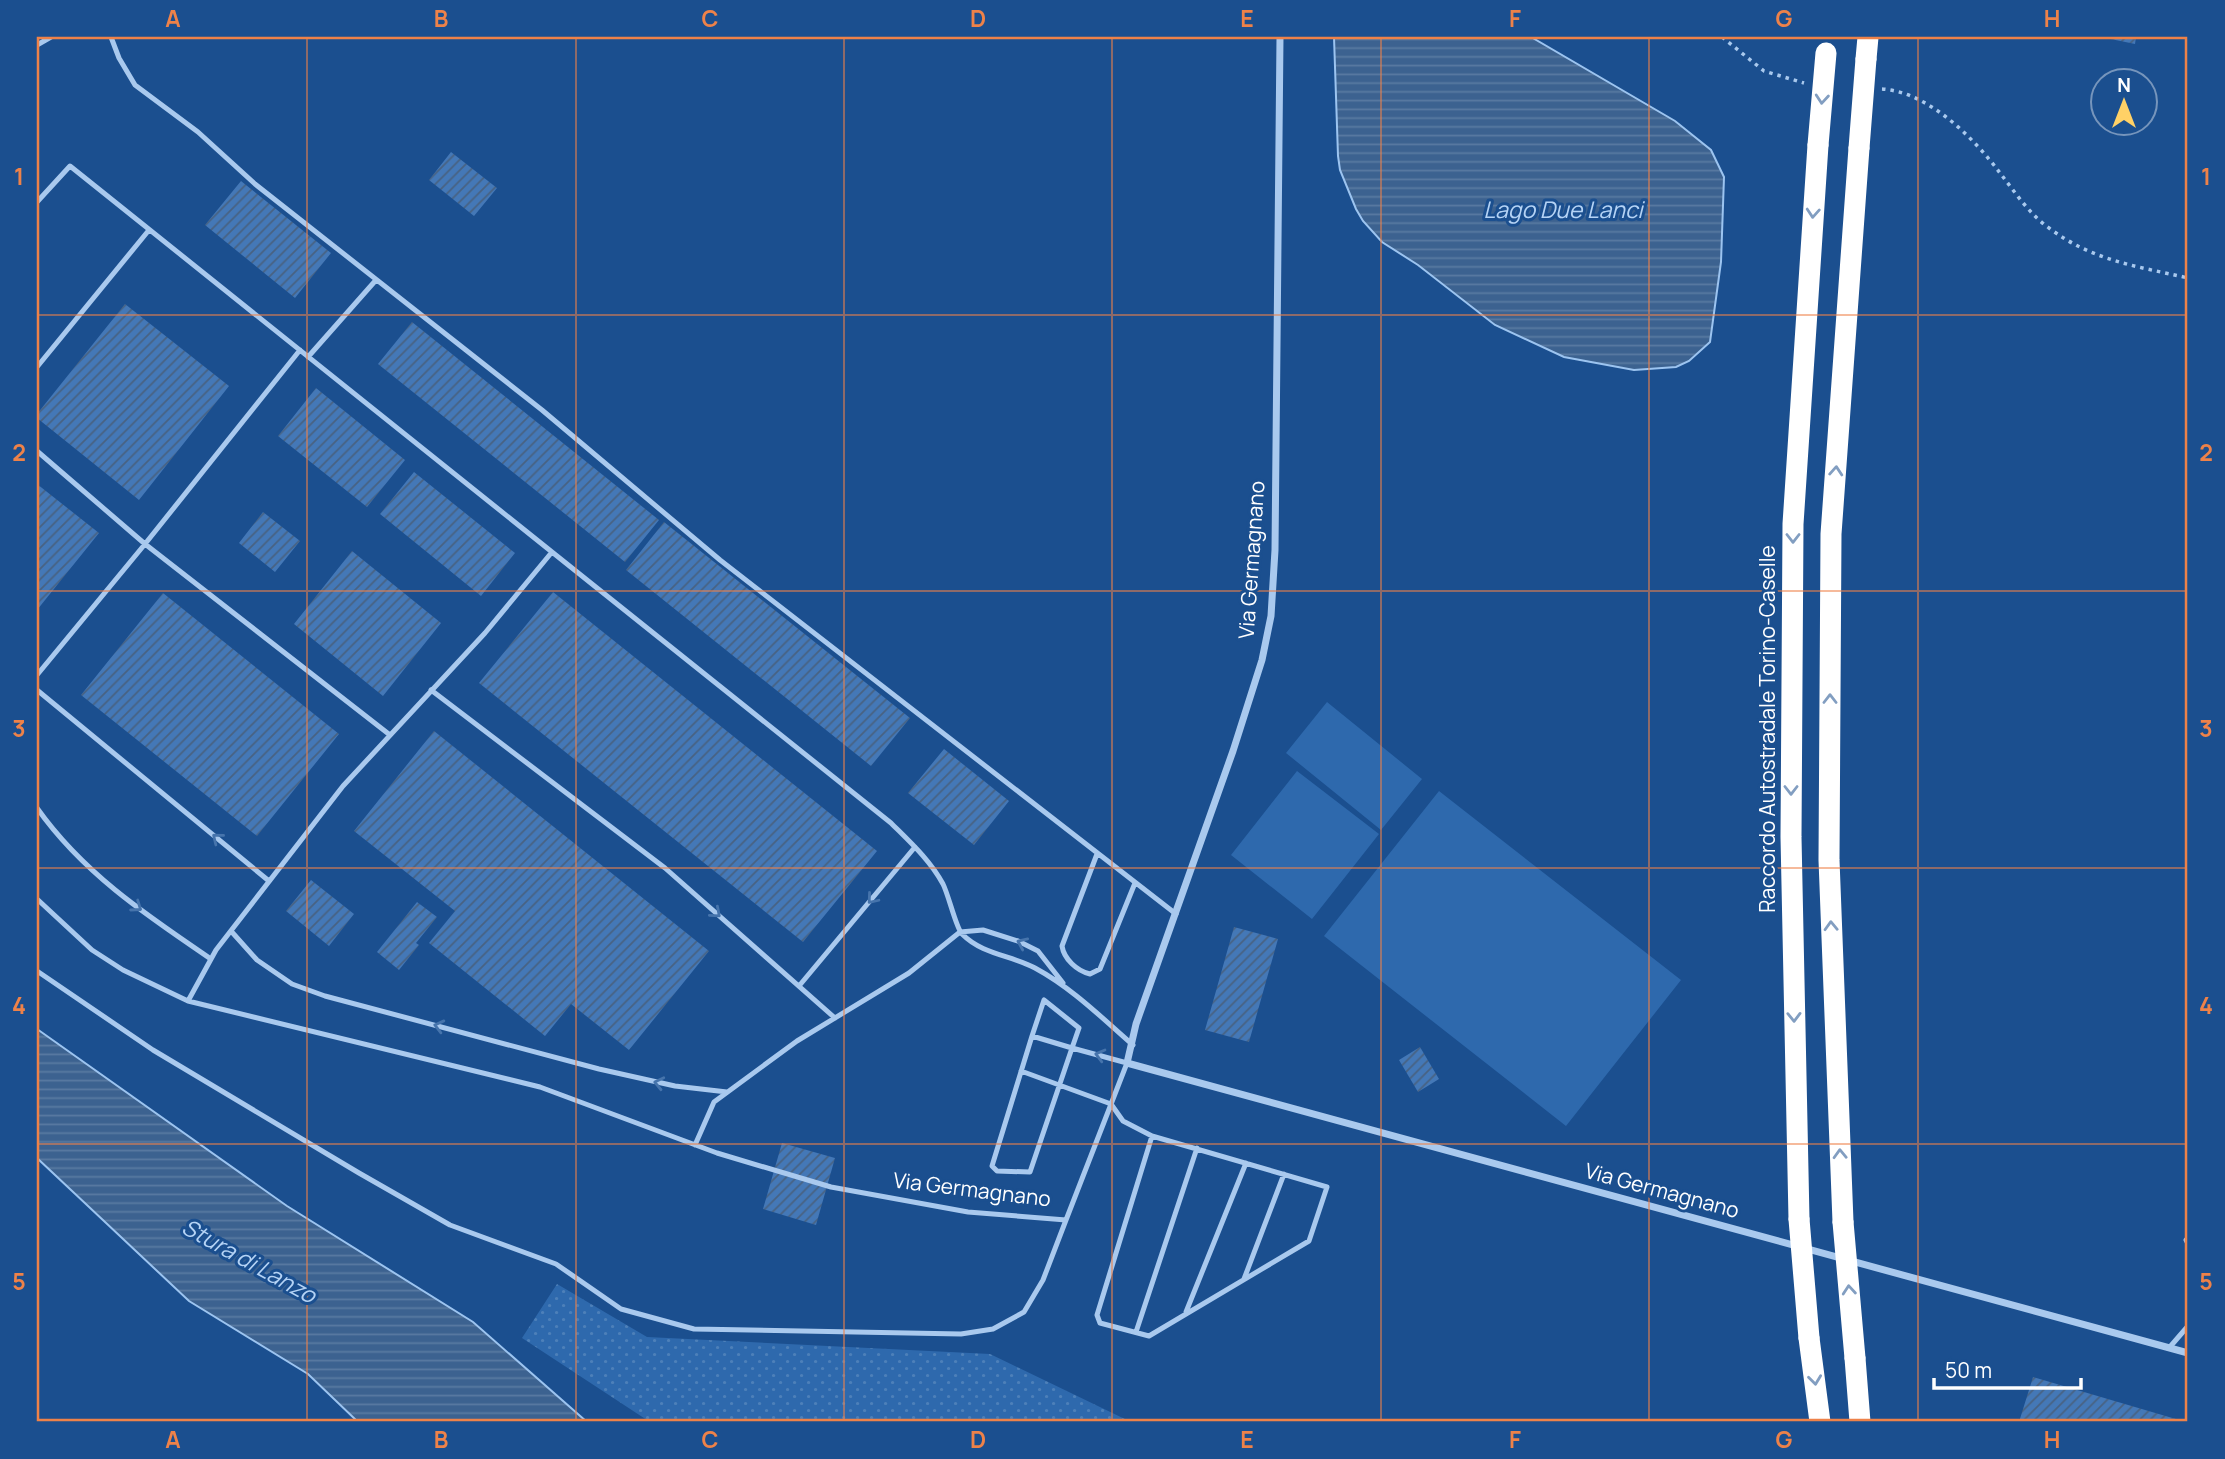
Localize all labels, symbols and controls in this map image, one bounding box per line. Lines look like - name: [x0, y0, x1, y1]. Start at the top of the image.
- text: A: [165, 2, 181, 34]
- text: B: [434, 2, 448, 34]
- text: C: [702, 2, 719, 34]
- text: D: [970, 2, 986, 34]
- text: E: [1240, 2, 1254, 34]
- text: F: [1509, 2, 1521, 34]
- text: G: [1776, 2, 1793, 34]
- text: H: [2044, 2, 2060, 34]
- north arrow: [2088, 66, 2158, 136]
- text: N: [2117, 72, 2131, 98]
- one-way arrow: [1815, 94, 1830, 105]
- text: 1: [14, 160, 24, 192]
- text: 1: [2201, 160, 2211, 192]
- water label: Lago Due Lanci: [1483, 193, 1645, 225]
- one-way arrow: [1806, 207, 1821, 218]
- text: 2: [12, 436, 26, 468]
- text: 2: [2199, 436, 2213, 468]
- one-way arrow: [1828, 466, 1843, 477]
- street label: Via Germagnano: [1232, 480, 1270, 640]
- one-way arrow: [1785, 532, 1800, 543]
- street label: Raccordo Autostradale Torino-Caselle: [1753, 545, 1781, 913]
- one-way arrow: [1822, 693, 1838, 704]
- text: 3: [12, 712, 26, 744]
- text: 3: [2199, 712, 2213, 744]
- one-way arrow: [1783, 785, 1799, 795]
- one-way arrow: [212, 833, 224, 846]
- one-way arrow: [867, 892, 880, 904]
- one-way arrow: [129, 899, 142, 911]
- one-way arrow: [708, 905, 721, 917]
- one-way arrow: [1824, 920, 1839, 931]
- one-way arrow: [1017, 937, 1029, 951]
- text: 4: [12, 989, 26, 1021]
- text: 4: [2199, 989, 2213, 1021]
- one-way arrow: [1787, 1012, 1802, 1023]
- one-way arrow: [433, 1020, 445, 1034]
- one-way arrow: [1094, 1049, 1106, 1063]
- one-way arrow: [653, 1076, 665, 1091]
- one-way arrow: [1832, 1148, 1848, 1158]
- street label: Via Germagnano: [1582, 1156, 1742, 1224]
- street label: Via Germagnano: [892, 1165, 1053, 1213]
- water label: Stura di Lanzo: [177, 1210, 324, 1311]
- text: 5: [12, 1265, 26, 1297]
- text: 5: [2199, 1265, 2213, 1297]
- one-way arrow: [1842, 1285, 1857, 1296]
- scale bar: [1934, 1347, 2082, 1391]
- text: 50 m: [1945, 1356, 1992, 1384]
- one-way arrow: [1807, 1374, 1822, 1386]
- text: A: [165, 1423, 181, 1455]
- text: B: [434, 1423, 448, 1455]
- text: C: [702, 1423, 719, 1455]
- text: D: [970, 1423, 986, 1455]
- text: E: [1240, 1423, 1254, 1455]
- text: F: [1509, 1423, 1521, 1455]
- text: G: [1776, 1423, 1793, 1455]
- text: H: [2044, 1423, 2060, 1455]

